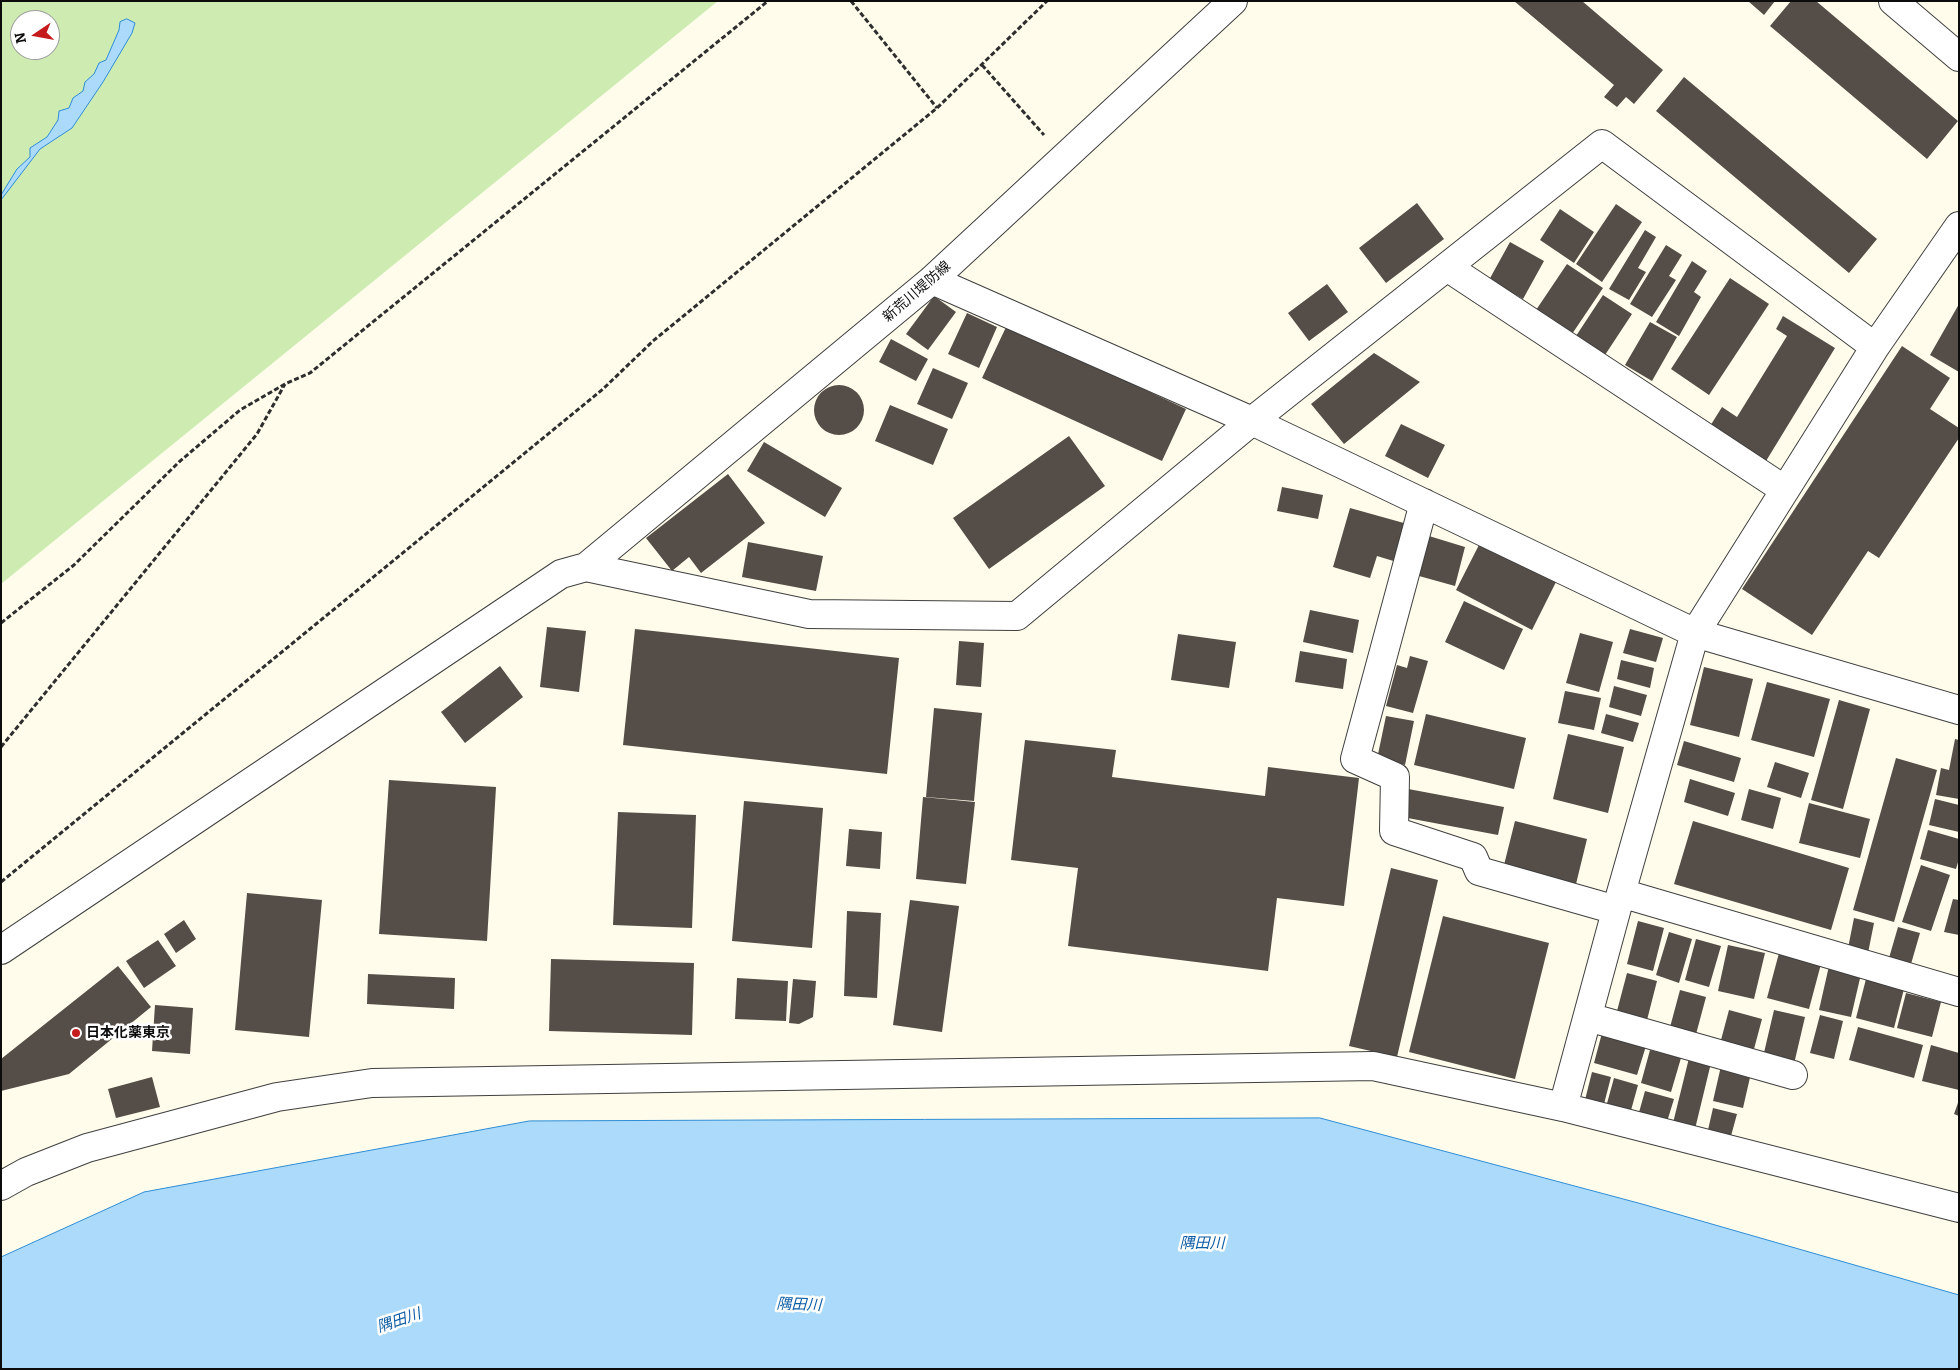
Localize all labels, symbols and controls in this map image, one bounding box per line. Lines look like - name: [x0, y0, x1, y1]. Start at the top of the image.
- north arrow: [10, 10, 60, 60]
- text: N: [11, 31, 30, 45]
- street label: 新荒川堤防線: [880, 258, 954, 326]
- place label: 日本化薬東京: [86, 1025, 170, 1041]
- marker: 日本化薬東京: [70, 1027, 82, 1039]
- water label: 隅田川: [1180, 1235, 1224, 1253]
- water label: 隅田川: [776, 1295, 822, 1315]
- water label: 隅田川: [375, 1305, 423, 1337]

